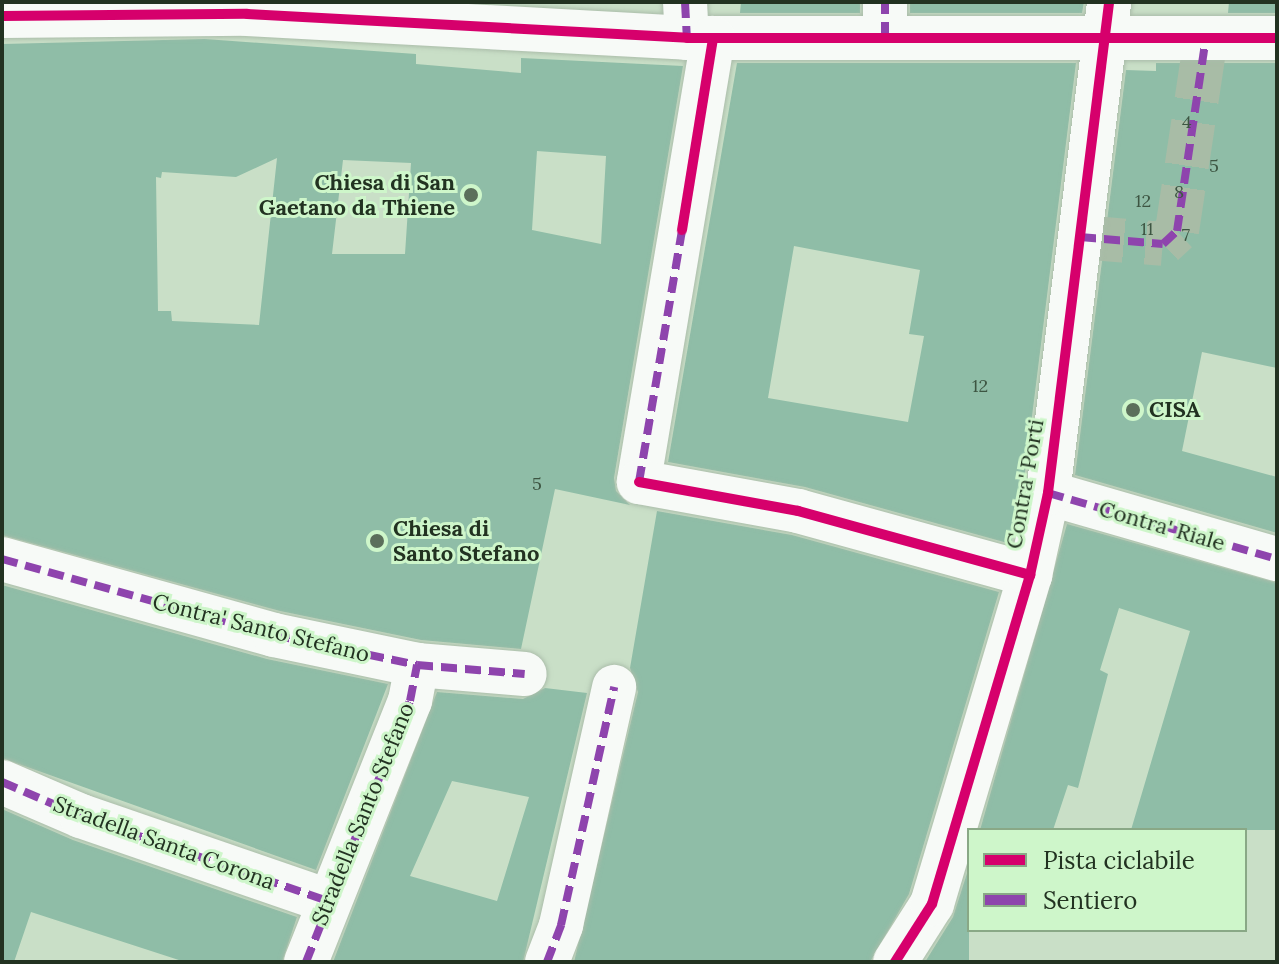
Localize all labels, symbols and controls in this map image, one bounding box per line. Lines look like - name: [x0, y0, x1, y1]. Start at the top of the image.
- house number: 4: [1182, 111, 1192, 133]
- house number: 5: [1209, 155, 1219, 177]
- place label: Chiesa di San Gaetano da Thiene: [259, 169, 455, 220]
- house number: 8: [1174, 181, 1184, 203]
- marker: Chiesa di San Gaetano da Thiene: [462, 186, 480, 204]
- house number: 12: [1135, 190, 1151, 212]
- house number: 11: [1140, 218, 1154, 240]
- house number: 7: [1182, 224, 1190, 246]
- house number: 12: [972, 375, 988, 397]
- place label: CISA: [1149, 397, 1200, 423]
- marker: CISA: [1124, 401, 1142, 419]
- street label: Contra' Porti: [1001, 417, 1049, 551]
- house number: 5: [532, 473, 542, 495]
- street label: Contra' Riale: [1096, 495, 1228, 557]
- place label: Chiesa di Santo Stefano: [393, 515, 539, 566]
- marker: Chiesa di Santo Stefano: [368, 532, 386, 550]
- street label: Contra' Santo Stefano: [150, 588, 372, 668]
- street label: Stradella Santo Stefano: [306, 699, 420, 929]
- street label: Stradella Santa Corona: [50, 791, 278, 895]
- legend: [967, 828, 1247, 932]
- text: Pista ciclabile: [1043, 845, 1195, 876]
- text: Sentiero: [1043, 885, 1137, 916]

